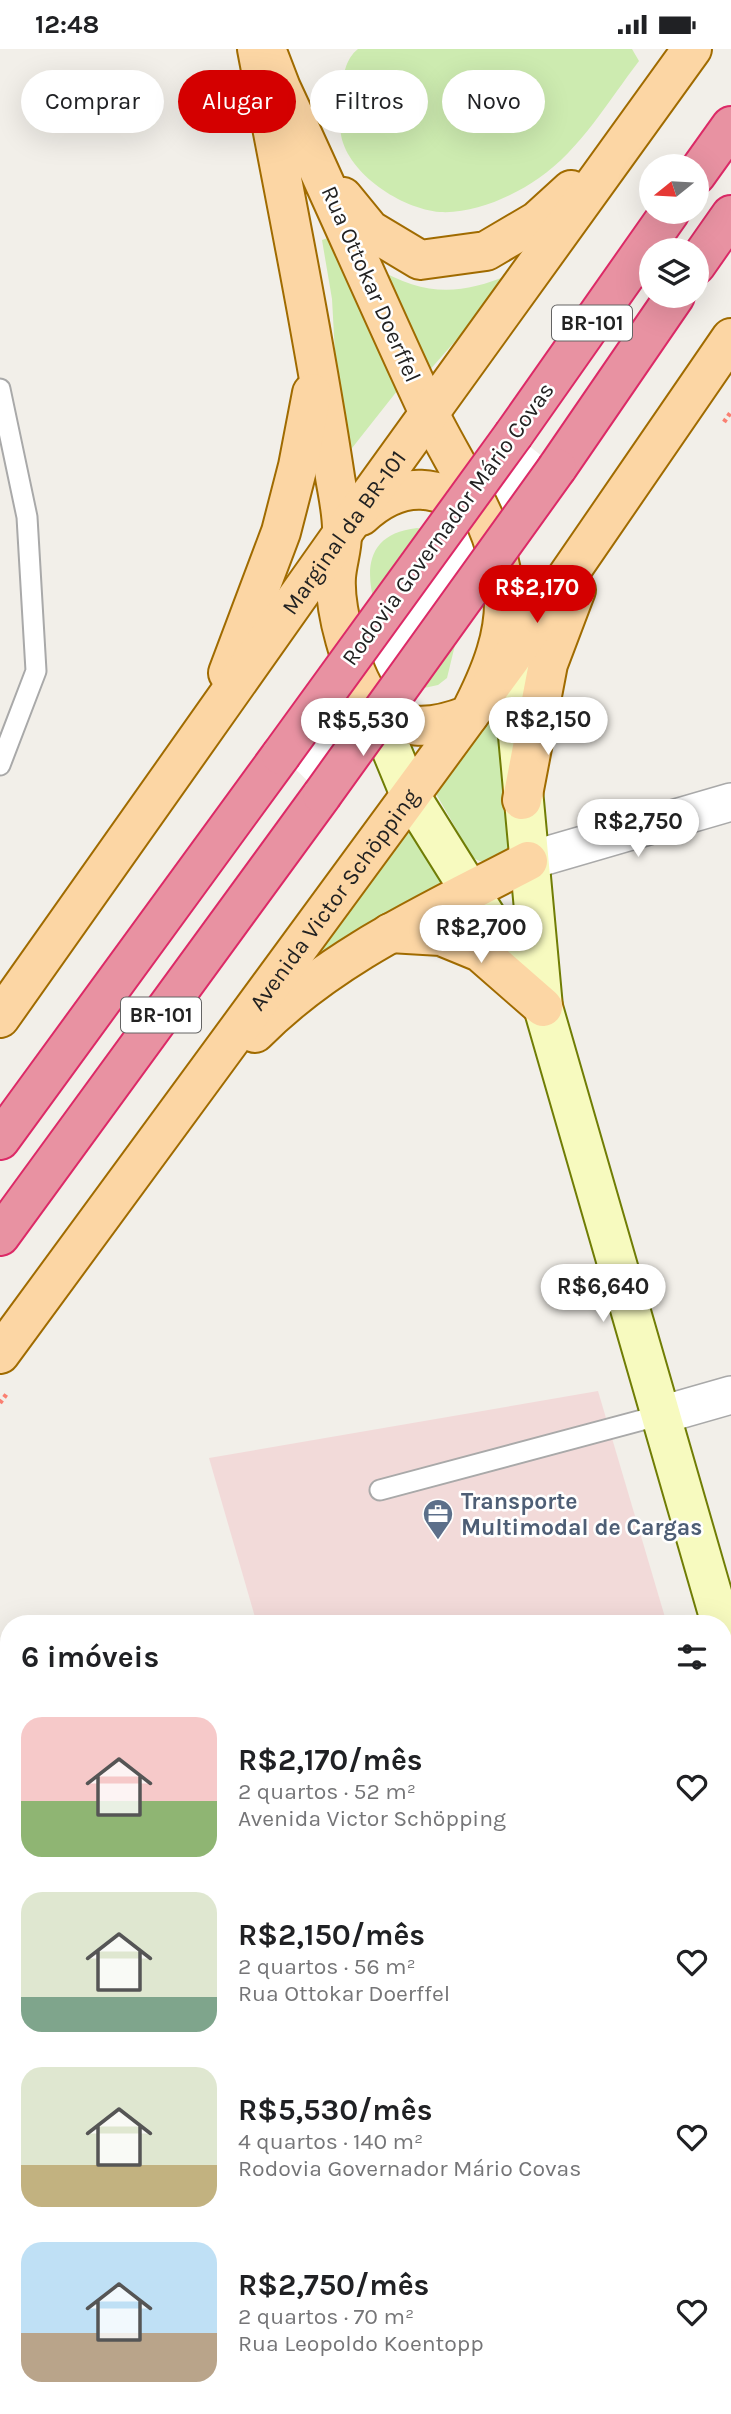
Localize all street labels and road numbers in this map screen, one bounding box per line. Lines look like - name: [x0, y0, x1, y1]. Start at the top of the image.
- street label: Rua Ottokar Doerffel: [316, 182, 426, 386]
- road number: BR-101: [552, 305, 632, 341]
- street label: Rodovia Governador Mário Covas: [336, 377, 560, 671]
- street label: Marginal da BR-101: [276, 445, 412, 620]
- street label: Avenida Victor Schöpping: [244, 783, 424, 1015]
- road number: BR-101: [121, 997, 201, 1033]

